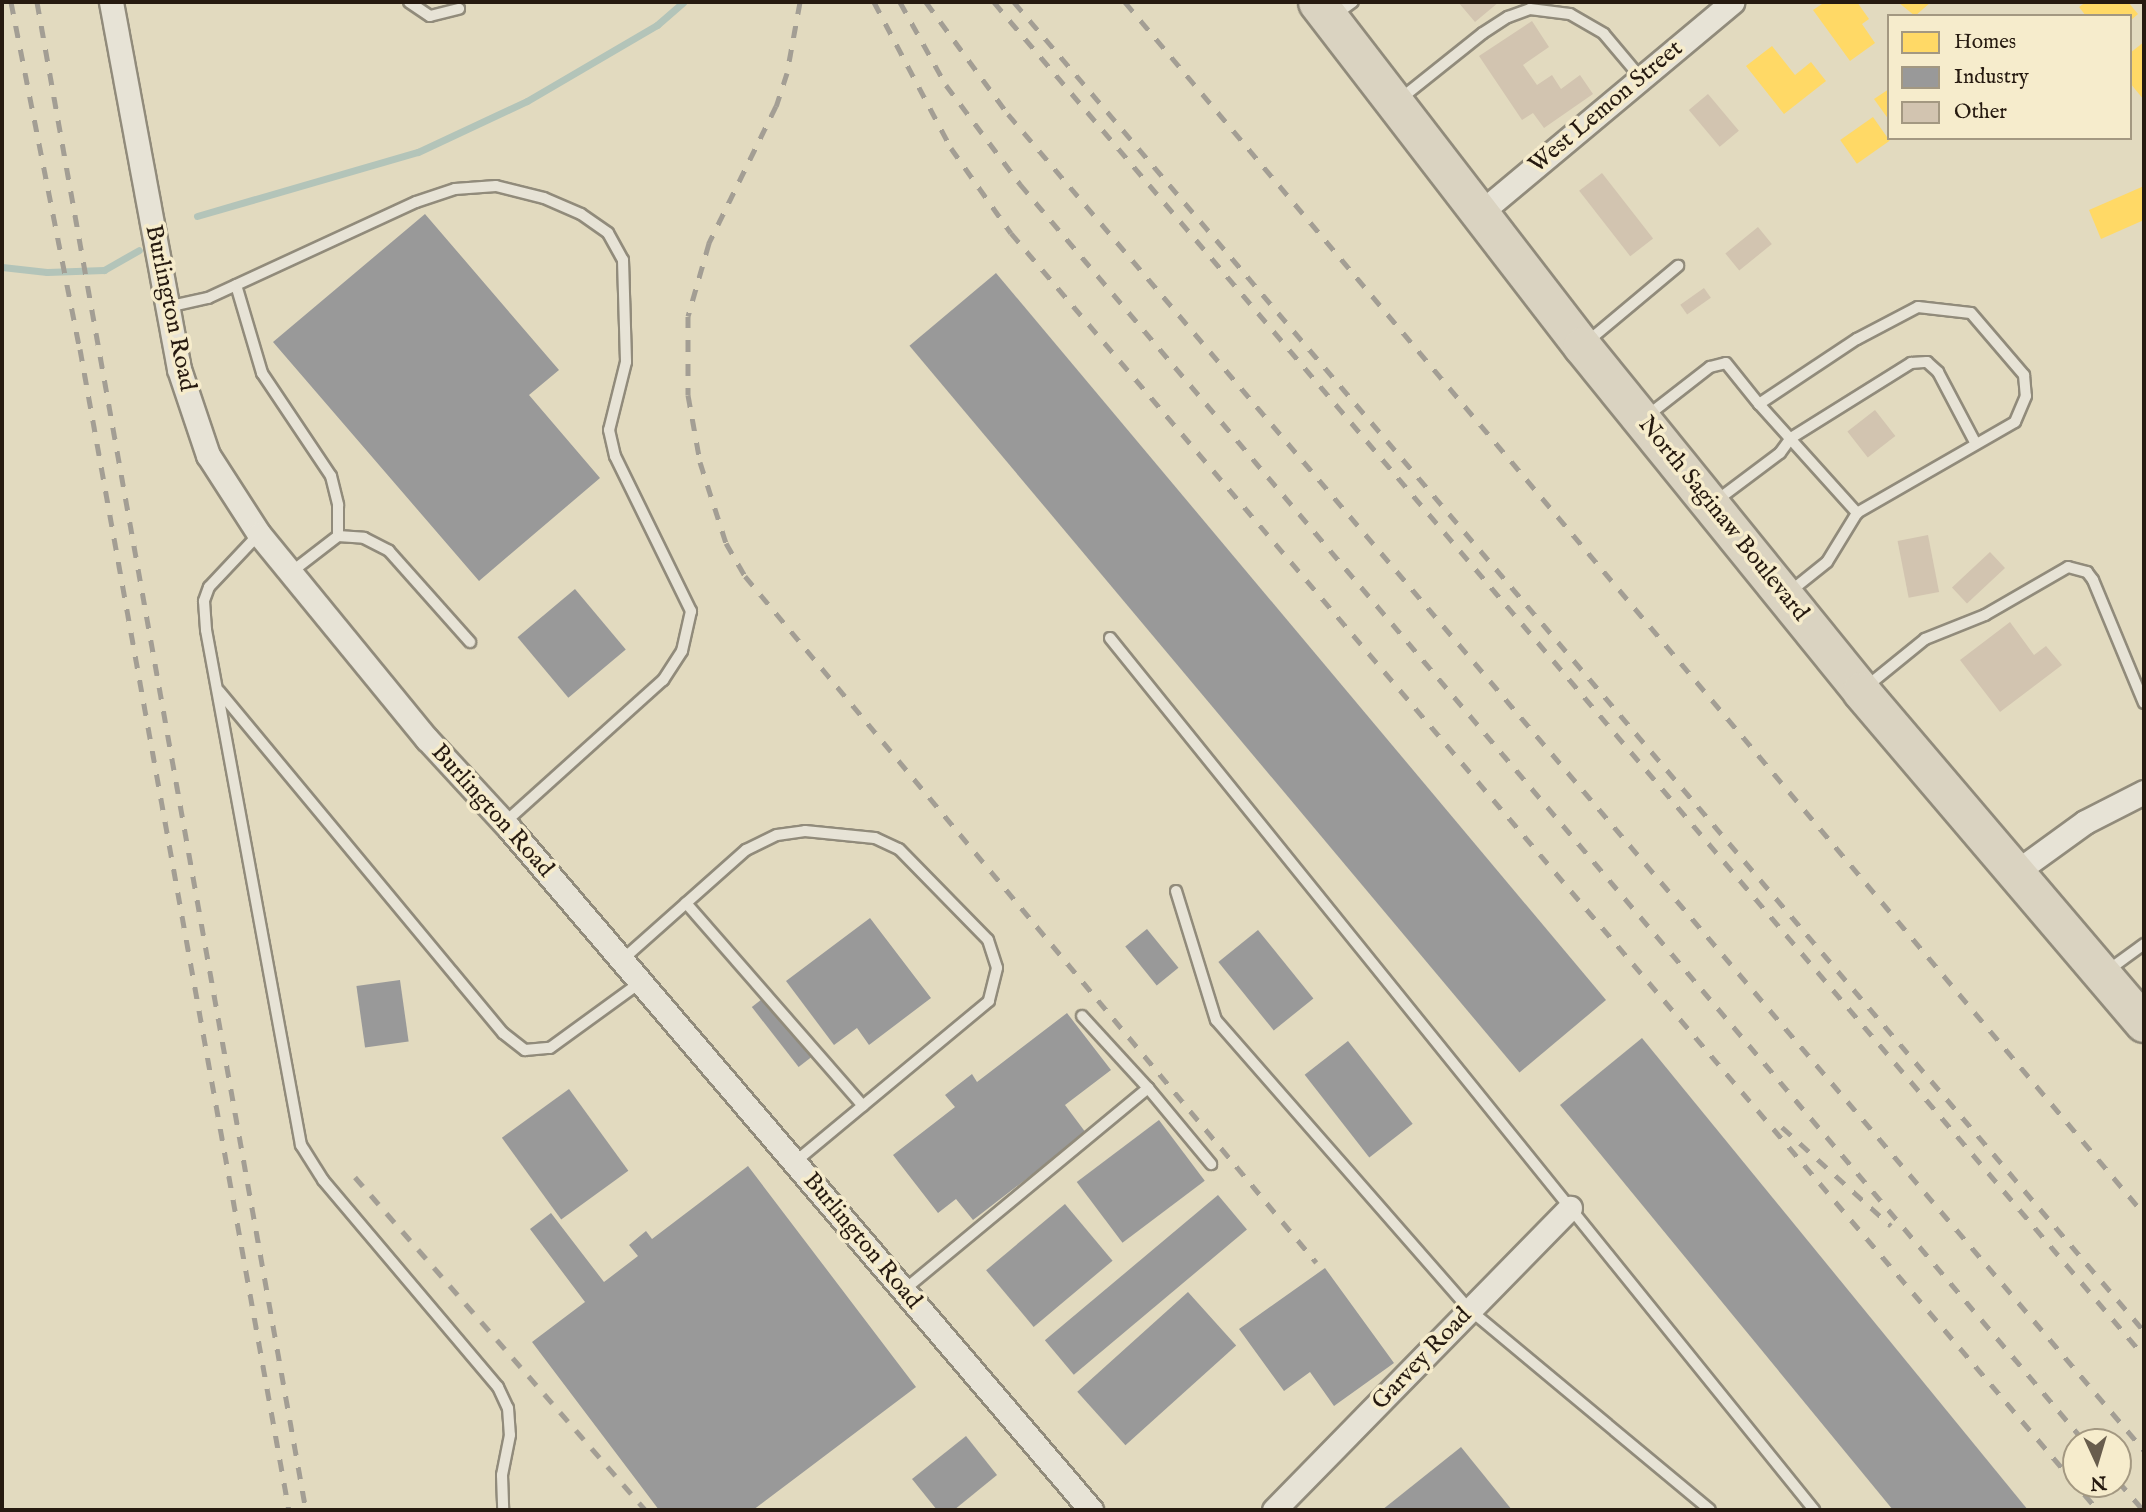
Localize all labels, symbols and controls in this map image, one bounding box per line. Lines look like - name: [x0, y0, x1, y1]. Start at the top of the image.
- legend: [1887, 14, 2132, 140]
- text: Homes: [1954, 29, 2016, 56]
- street label: West Lemon Street: [1523, 34, 1689, 180]
- text: Industry: [1954, 64, 2029, 91]
- text: Other: [1954, 99, 2007, 126]
- street label: Burlington Road: [138, 222, 202, 394]
- street label: North Saginaw Boulevard: [1632, 411, 1814, 627]
- street label: Burlington Road: [425, 738, 559, 884]
- street label: Burlington Road: [797, 1167, 927, 1315]
- street label: Garvey Road: [1366, 1302, 1478, 1416]
- north arrow: [2062, 1428, 2132, 1498]
- text: N: [2089, 1469, 2107, 1494]

